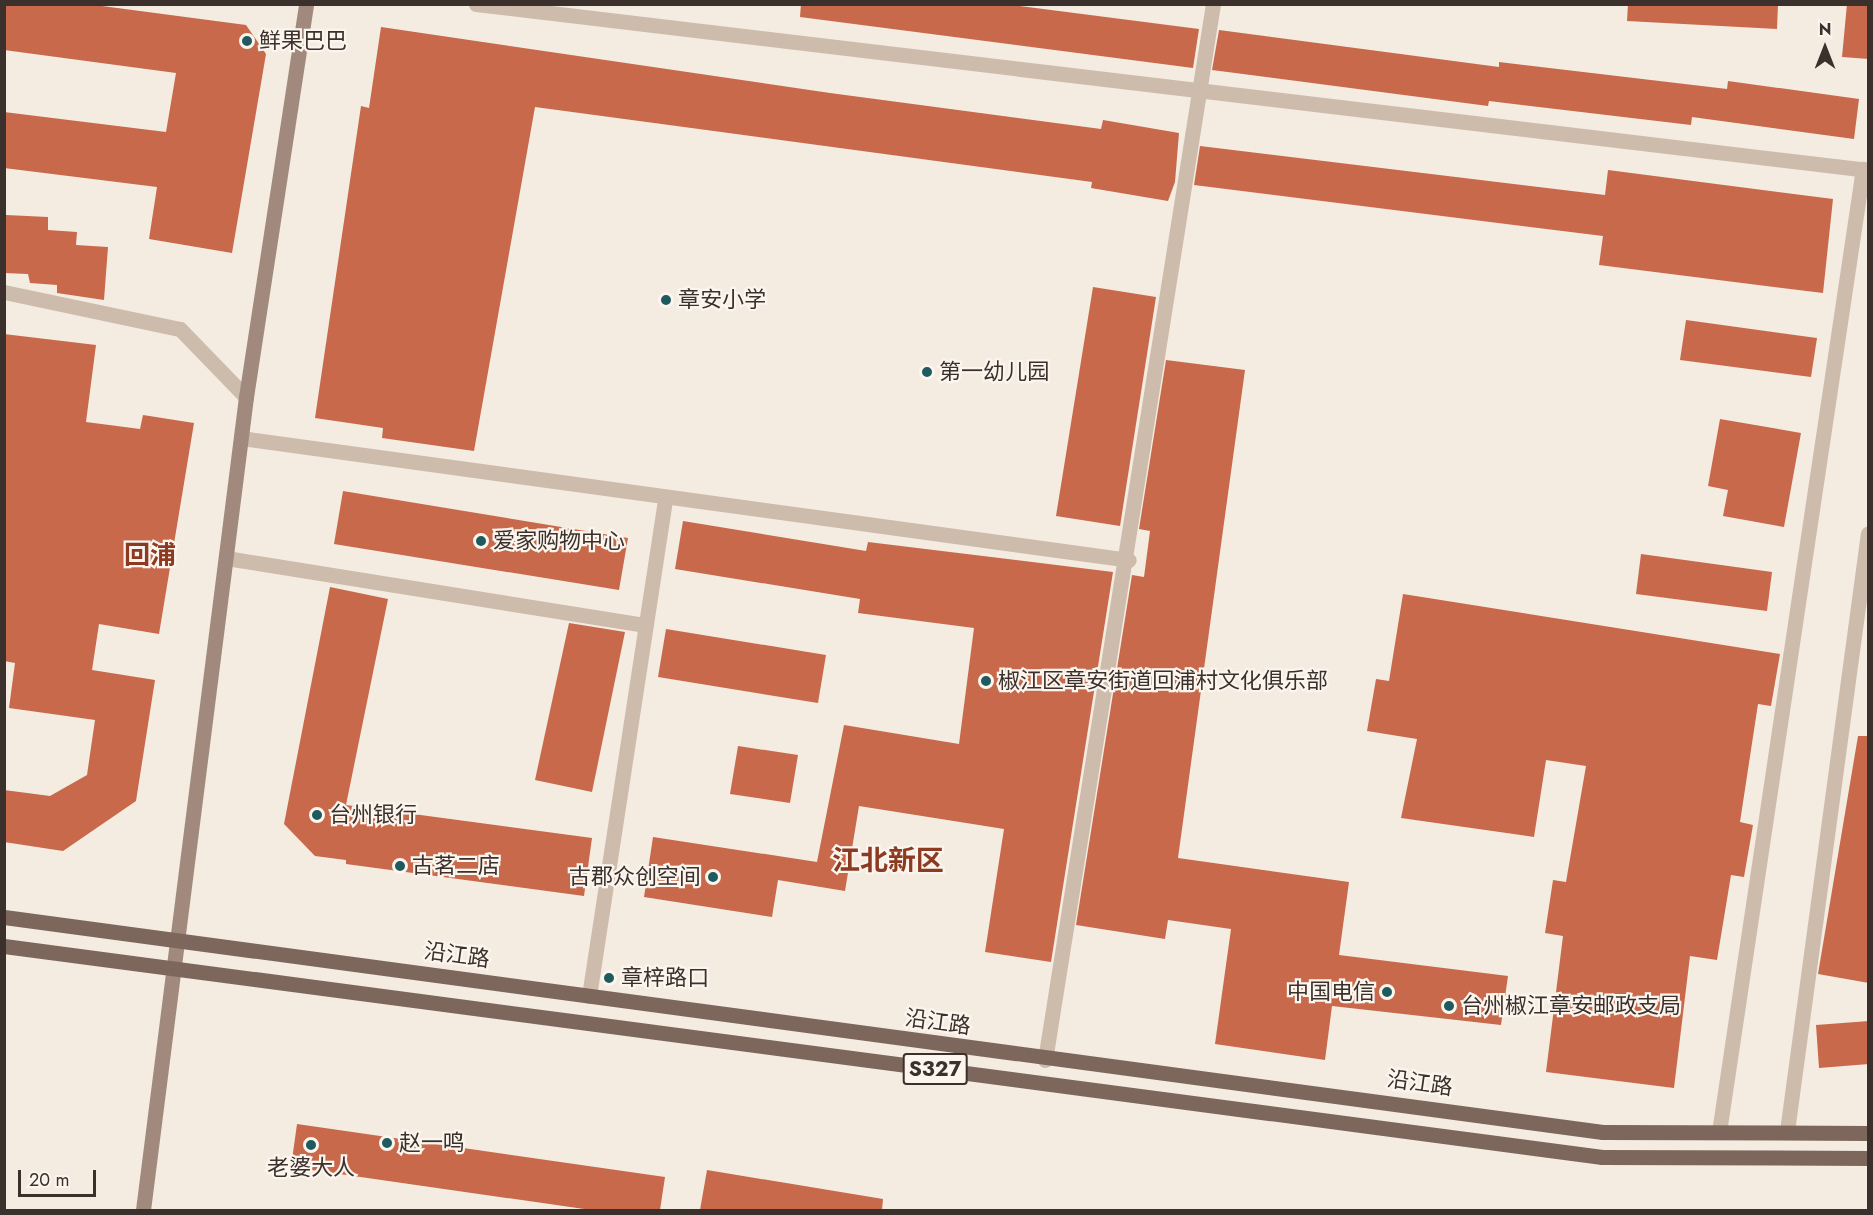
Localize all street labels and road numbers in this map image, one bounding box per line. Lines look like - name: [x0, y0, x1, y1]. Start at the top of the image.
- street label: 沿江路: [422, 937, 492, 973]
- street label: 沿江路: [903, 1004, 973, 1040]
- road number: S327: [902, 1051, 968, 1087]
- street label: 沿江路: [1385, 1065, 1455, 1101]

